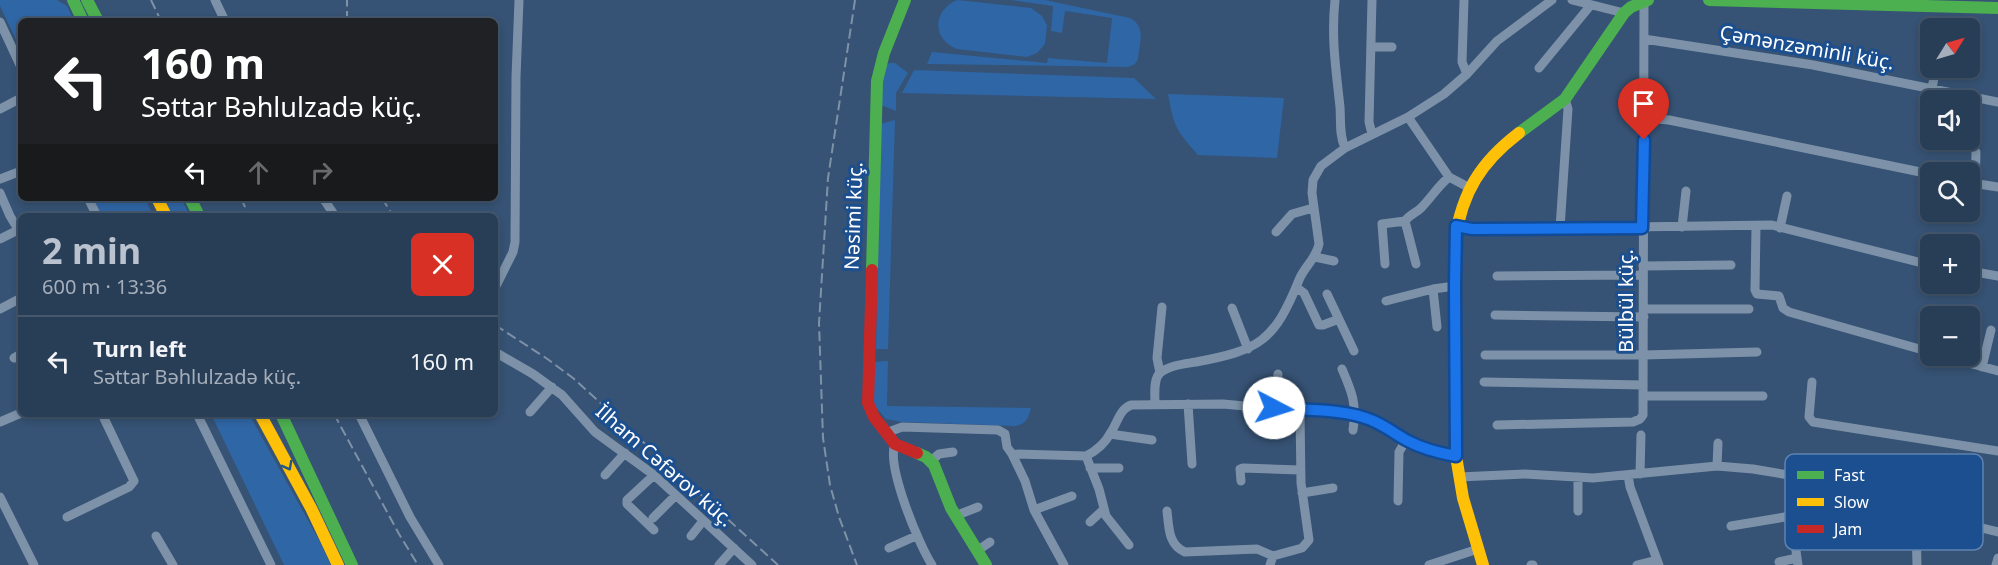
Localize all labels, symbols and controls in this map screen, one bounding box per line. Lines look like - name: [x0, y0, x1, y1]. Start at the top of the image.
- street label: Çəmənzəminli küç.: [1718, 18, 1896, 76]
- north arrow: [1920, 18, 1980, 78]
- map controls: [1920, 18, 1980, 366]
- text: 160 m: [141, 34, 265, 91]
- icon: left: [42, 42, 120, 120]
- pin: [1618, 78, 1669, 140]
- icon: arrive: [1627, 87, 1660, 120]
- text: Səttar Bəhlulzadə küç.: [141, 88, 422, 125]
- button: sound: [1920, 90, 1980, 150]
- icon: left: [179, 156, 212, 189]
- icon: ahead: [242, 156, 275, 189]
- icon: right: [305, 156, 338, 189]
- street label: Nəsimi küç.: [838, 161, 868, 271]
- button: search: [1920, 162, 1980, 222]
- text: 2 min: [42, 226, 141, 275]
- button: close: [411, 233, 474, 296]
- button: +: [1920, 234, 1980, 294]
- street label: Bülbül küç.: [1612, 249, 1639, 353]
- text: 600 m · 13:36: [42, 273, 167, 300]
- button: −: [1920, 306, 1980, 366]
- text: Turn left: [93, 333, 187, 363]
- icon: left: [42, 345, 75, 378]
- text: 160 m: [410, 346, 474, 376]
- text: Səttar Bəhlulzadə küç.: [93, 363, 301, 390]
- position arrow: [1242, 376, 1306, 440]
- street label: İlham Cəfərov küç.: [590, 398, 740, 532]
- legend: [1785, 454, 1983, 550]
- one-way arrow: [281, 459, 292, 470]
- text: Fast: [1834, 464, 1865, 486]
- text: Slow: [1834, 491, 1869, 513]
- text: Jam: [1832, 518, 1862, 540]

